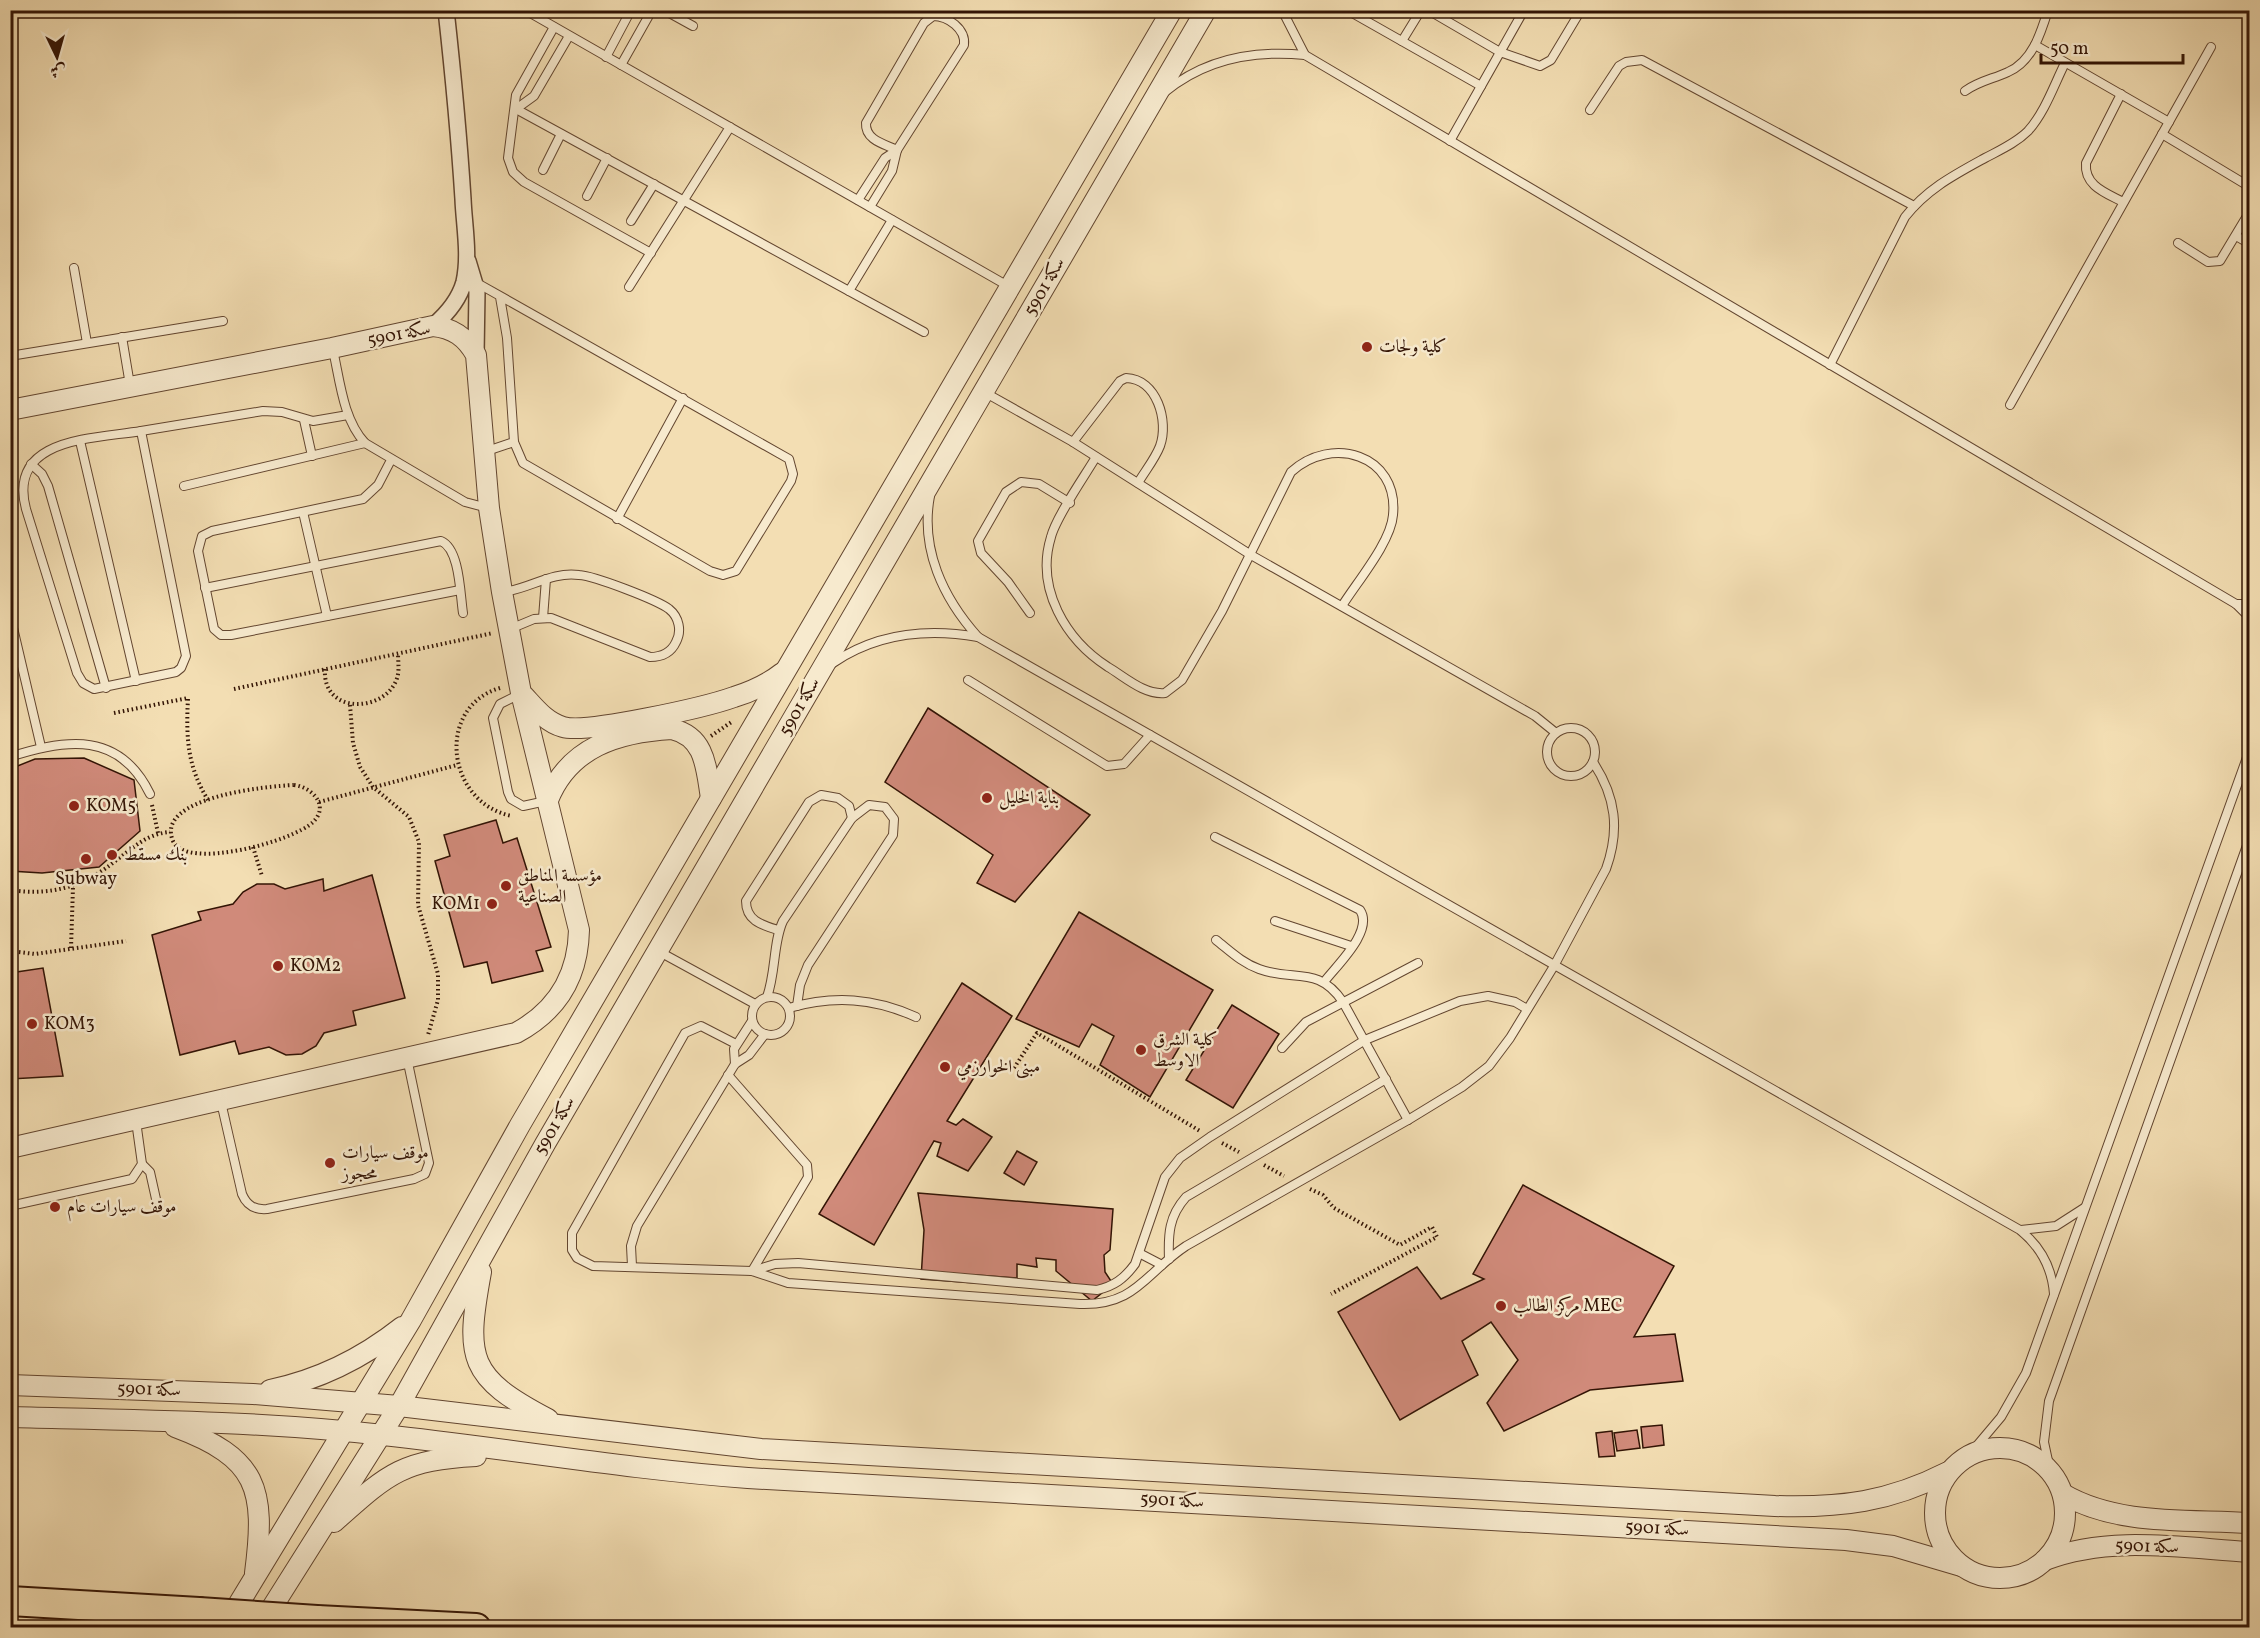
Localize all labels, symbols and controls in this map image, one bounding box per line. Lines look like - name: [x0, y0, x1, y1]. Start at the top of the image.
- north arrow: [27, 27, 87, 87]
- scale bar: [2041, 27, 2184, 65]
- text: 50 m: [2050, 37, 2089, 62]
- text: ش: [49, 58, 67, 82]
- street label: سكة 5901: [1018, 253, 1072, 321]
- street label: سكة 5901: [365, 317, 433, 353]
- place label: كلية ولجات: [1379, 335, 1447, 360]
- marker: كلية ولجات: [1360, 340, 1374, 354]
- street label: سكة 5901: [773, 673, 827, 741]
- place label: بناية الخليل: [999, 786, 1059, 811]
- marker: بناية الخليل: [980, 791, 994, 805]
- place label: KOM5: [86, 794, 136, 819]
- marker: KOM5: [67, 799, 81, 813]
- place label: بنك مسقط: [124, 843, 187, 868]
- marker: بنك مسقط: [105, 848, 119, 862]
- marker: Subway: [79, 852, 93, 866]
- place label: مؤسسة المناطق الصناعية: [518, 864, 602, 910]
- place label: Subway: [55, 867, 117, 892]
- marker: مؤسسة المناطق الصناعية: [499, 879, 513, 893]
- place label: KOM1: [431, 892, 480, 917]
- marker: KOM1: [485, 897, 499, 911]
- place label: KOM2: [290, 954, 341, 979]
- marker: KOM2: [271, 959, 285, 973]
- place label: KOM3: [44, 1012, 95, 1037]
- marker: KOM3: [25, 1017, 39, 1031]
- place label: كلية الشرق الاوسط: [1153, 1028, 1218, 1074]
- marker: كلية الشرق الاوسط: [1134, 1043, 1148, 1057]
- place label: مبنى الخوارزمي: [957, 1055, 1040, 1081]
- marker: مبنى الخوارزمي: [938, 1060, 952, 1074]
- street label: سكة 5901: [528, 1092, 582, 1160]
- place label: موقف سيارات محجوز: [340, 1141, 429, 1187]
- marker: موقف سيارات محجوز: [323, 1156, 337, 1170]
- place label: موقف سيارات عام: [67, 1195, 177, 1222]
- marker: موقف سيارات عام: [48, 1200, 62, 1214]
- place label: مركز الطالب MEC: [1513, 1294, 1623, 1319]
- marker: مركز الطالب MEC: [1494, 1299, 1508, 1313]
- street label: سكة 5901: [117, 1376, 181, 1404]
- street label: سكة 5901: [1139, 1487, 1205, 1515]
- street label: سكة 5901: [1624, 1515, 1690, 1543]
- street label: سكة 5901: [2115, 1533, 2179, 1561]

